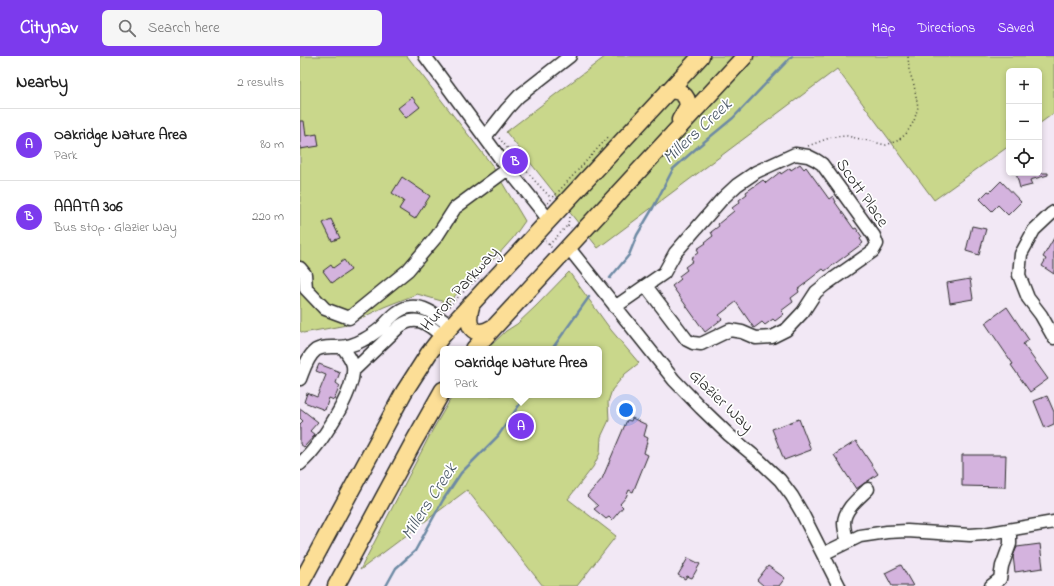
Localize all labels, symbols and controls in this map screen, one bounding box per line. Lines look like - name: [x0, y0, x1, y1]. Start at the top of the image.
- search box: [102, 10, 382, 46]
- text: Citynav: [20, 15, 78, 42]
- icon: search: [116, 17, 138, 39]
- text: Search here: [148, 17, 220, 39]
- text: Map: [872, 18, 895, 39]
- text: Directions: [917, 18, 975, 39]
- text: Saved: [997, 18, 1034, 39]
- map controls: [1006, 68, 1042, 176]
- button: +: [1006, 68, 1042, 104]
- text: Nearby: [16, 70, 68, 95]
- text: 2 results: [237, 73, 284, 92]
- water label: Millers Creek: [657, 92, 739, 171]
- button: −: [1006, 104, 1042, 140]
- text: Oakridge Nature Area: [54, 124, 187, 146]
- text: A: [25, 135, 33, 154]
- text: 80 m: [260, 135, 284, 154]
- button: locate: [1006, 140, 1042, 176]
- text: Park: [54, 146, 78, 165]
- pin: B: [502, 146, 528, 176]
- street label: Scott Place: [829, 153, 895, 233]
- text: AAATA 306: [54, 196, 123, 218]
- text: B: [25, 207, 33, 226]
- text: 220 m: [252, 207, 284, 226]
- text: Bus stop · Glazier Way: [54, 218, 177, 237]
- street label: Huron Parkway: [415, 241, 506, 338]
- popup: [440, 346, 602, 398]
- text: Oakridge Nature Area: [454, 352, 588, 374]
- street label: Glazier Way: [682, 364, 759, 439]
- text: Park: [454, 374, 478, 393]
- your location: [616, 400, 636, 420]
- pin: A: [508, 411, 534, 441]
- water label: Millers Creek: [395, 458, 465, 546]

